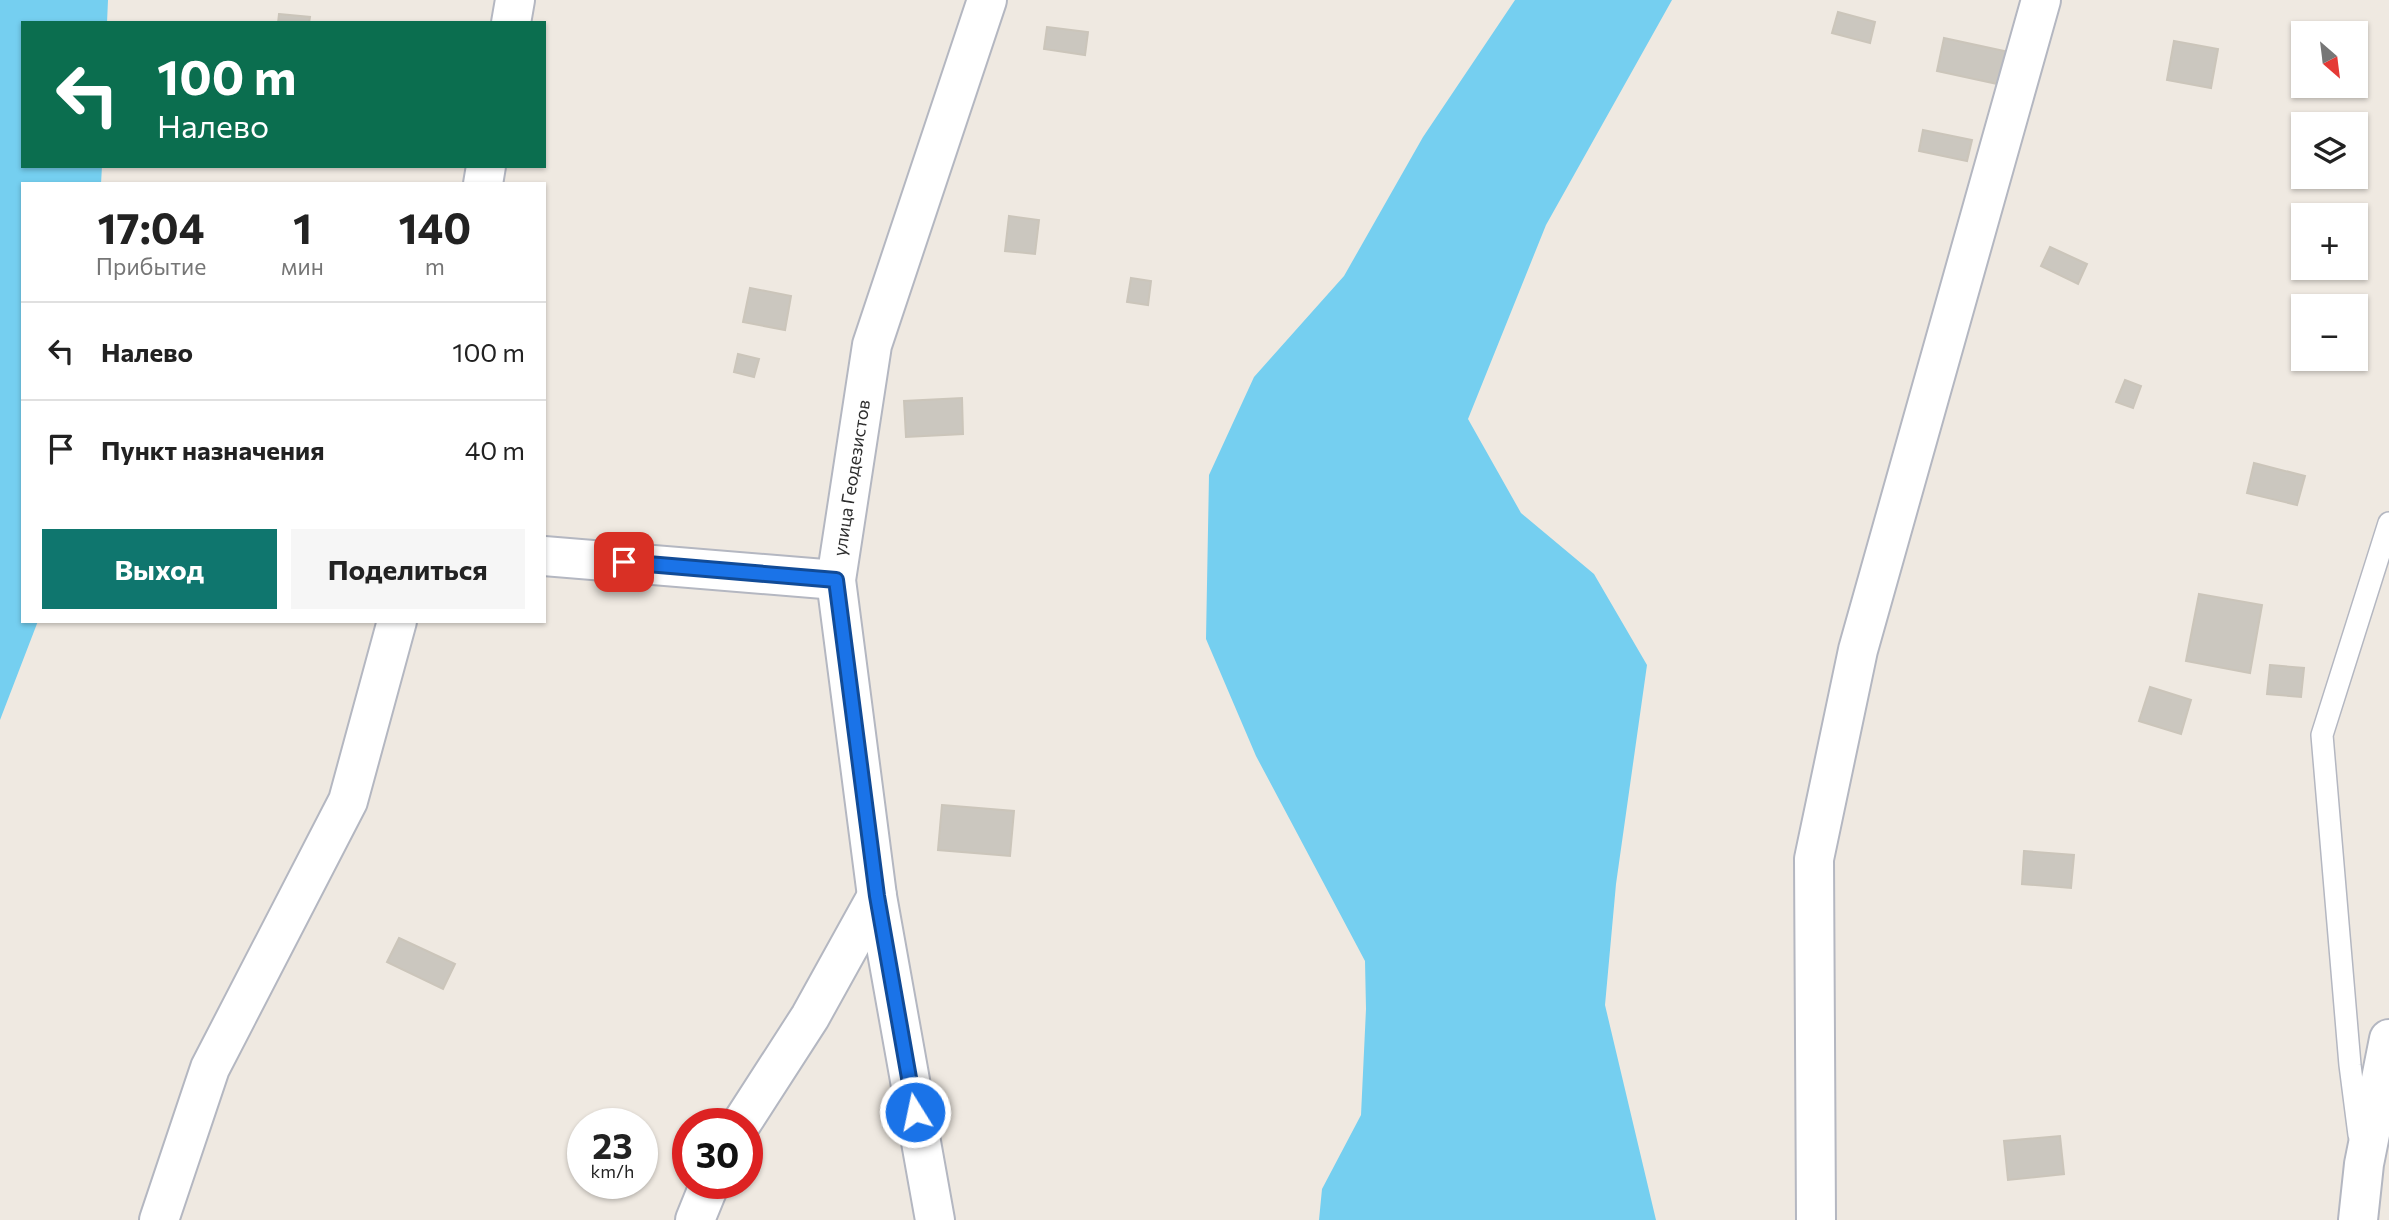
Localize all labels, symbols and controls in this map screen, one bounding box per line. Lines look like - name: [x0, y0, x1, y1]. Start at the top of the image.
- north arrow: [2291, 21, 2368, 98]
- map controls: [2291, 21, 2368, 371]
- text: 100 m: [157, 45, 296, 105]
- icon: left: [42, 49, 133, 140]
- text: Налево: [157, 105, 269, 145]
- button: layers: [2291, 112, 2368, 189]
- text: 17:04: [98, 201, 204, 253]
- text: 1: [293, 201, 312, 253]
- text: 140: [399, 201, 471, 253]
- button: +: [2291, 203, 2368, 280]
- text: Прибытие: [96, 252, 206, 280]
- text: мин: [281, 252, 324, 280]
- text: m: [425, 252, 445, 280]
- button: −: [2291, 294, 2368, 371]
- icon: left: [42, 332, 80, 370]
- text: Налево: [101, 336, 193, 367]
- text: 100 m: [452, 336, 525, 367]
- street label: улица Геодезистов: [828, 398, 874, 558]
- icon: arrive: [42, 430, 80, 468]
- text: Пункт назначения: [101, 434, 325, 465]
- text: 40 m: [465, 434, 525, 465]
- button: Выход: [42, 529, 277, 609]
- button: Поделиться: [291, 529, 525, 609]
- pin: [594, 532, 654, 592]
- icon: arrive: [605, 543, 643, 581]
- position arrow: [878, 1075, 952, 1149]
- speed limit sign: 30: [672, 1108, 763, 1199]
- text: 23: [592, 1123, 633, 1166]
- text: km/h: [591, 1160, 634, 1182]

